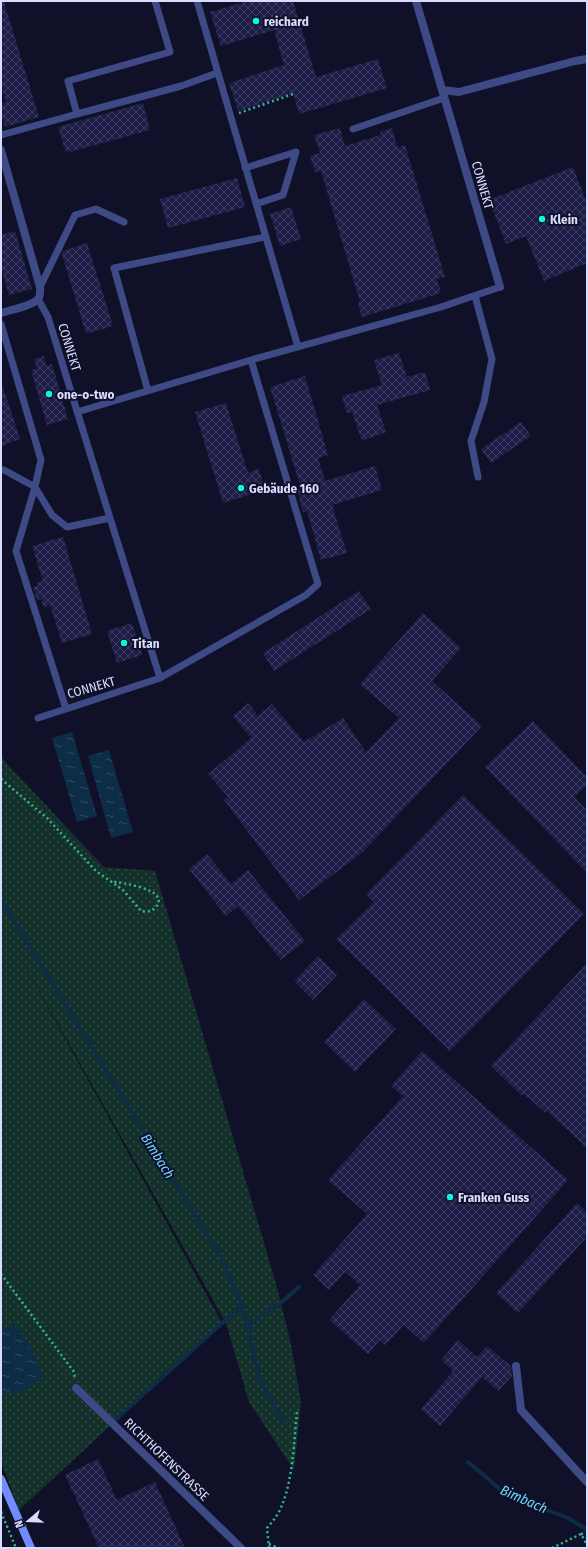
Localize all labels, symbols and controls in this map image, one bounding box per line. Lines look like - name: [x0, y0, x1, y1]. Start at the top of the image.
- place label: reichard: [264, 14, 309, 29]
- marker: reichard: [251, 16, 261, 26]
- street label: CONNEKT: [469, 159, 497, 211]
- place label: Klein: [550, 212, 578, 227]
- marker: Klein: [537, 214, 547, 224]
- street label: CONNEKT: [55, 321, 84, 373]
- place label: one-o-two: [57, 387, 114, 402]
- marker: one-o-two: [44, 389, 54, 399]
- place label: Gebäude 160: [249, 481, 319, 496]
- marker: Gebäude 160: [236, 483, 246, 493]
- place label: Titan: [132, 636, 160, 651]
- marker: Titan: [119, 638, 129, 648]
- street label: CONNEKT: [65, 673, 117, 701]
- water label: Bimbach: [137, 1131, 178, 1182]
- place label: Franken Guss: [458, 1190, 530, 1205]
- marker: Franken Guss: [445, 1192, 455, 1202]
- street label: RICHTHOFENSTRASSE: [121, 1415, 212, 1504]
- water label: Bimbach: [498, 1482, 550, 1517]
- north arrow: [8, 1501, 48, 1541]
- text: N: [12, 1519, 26, 1529]

